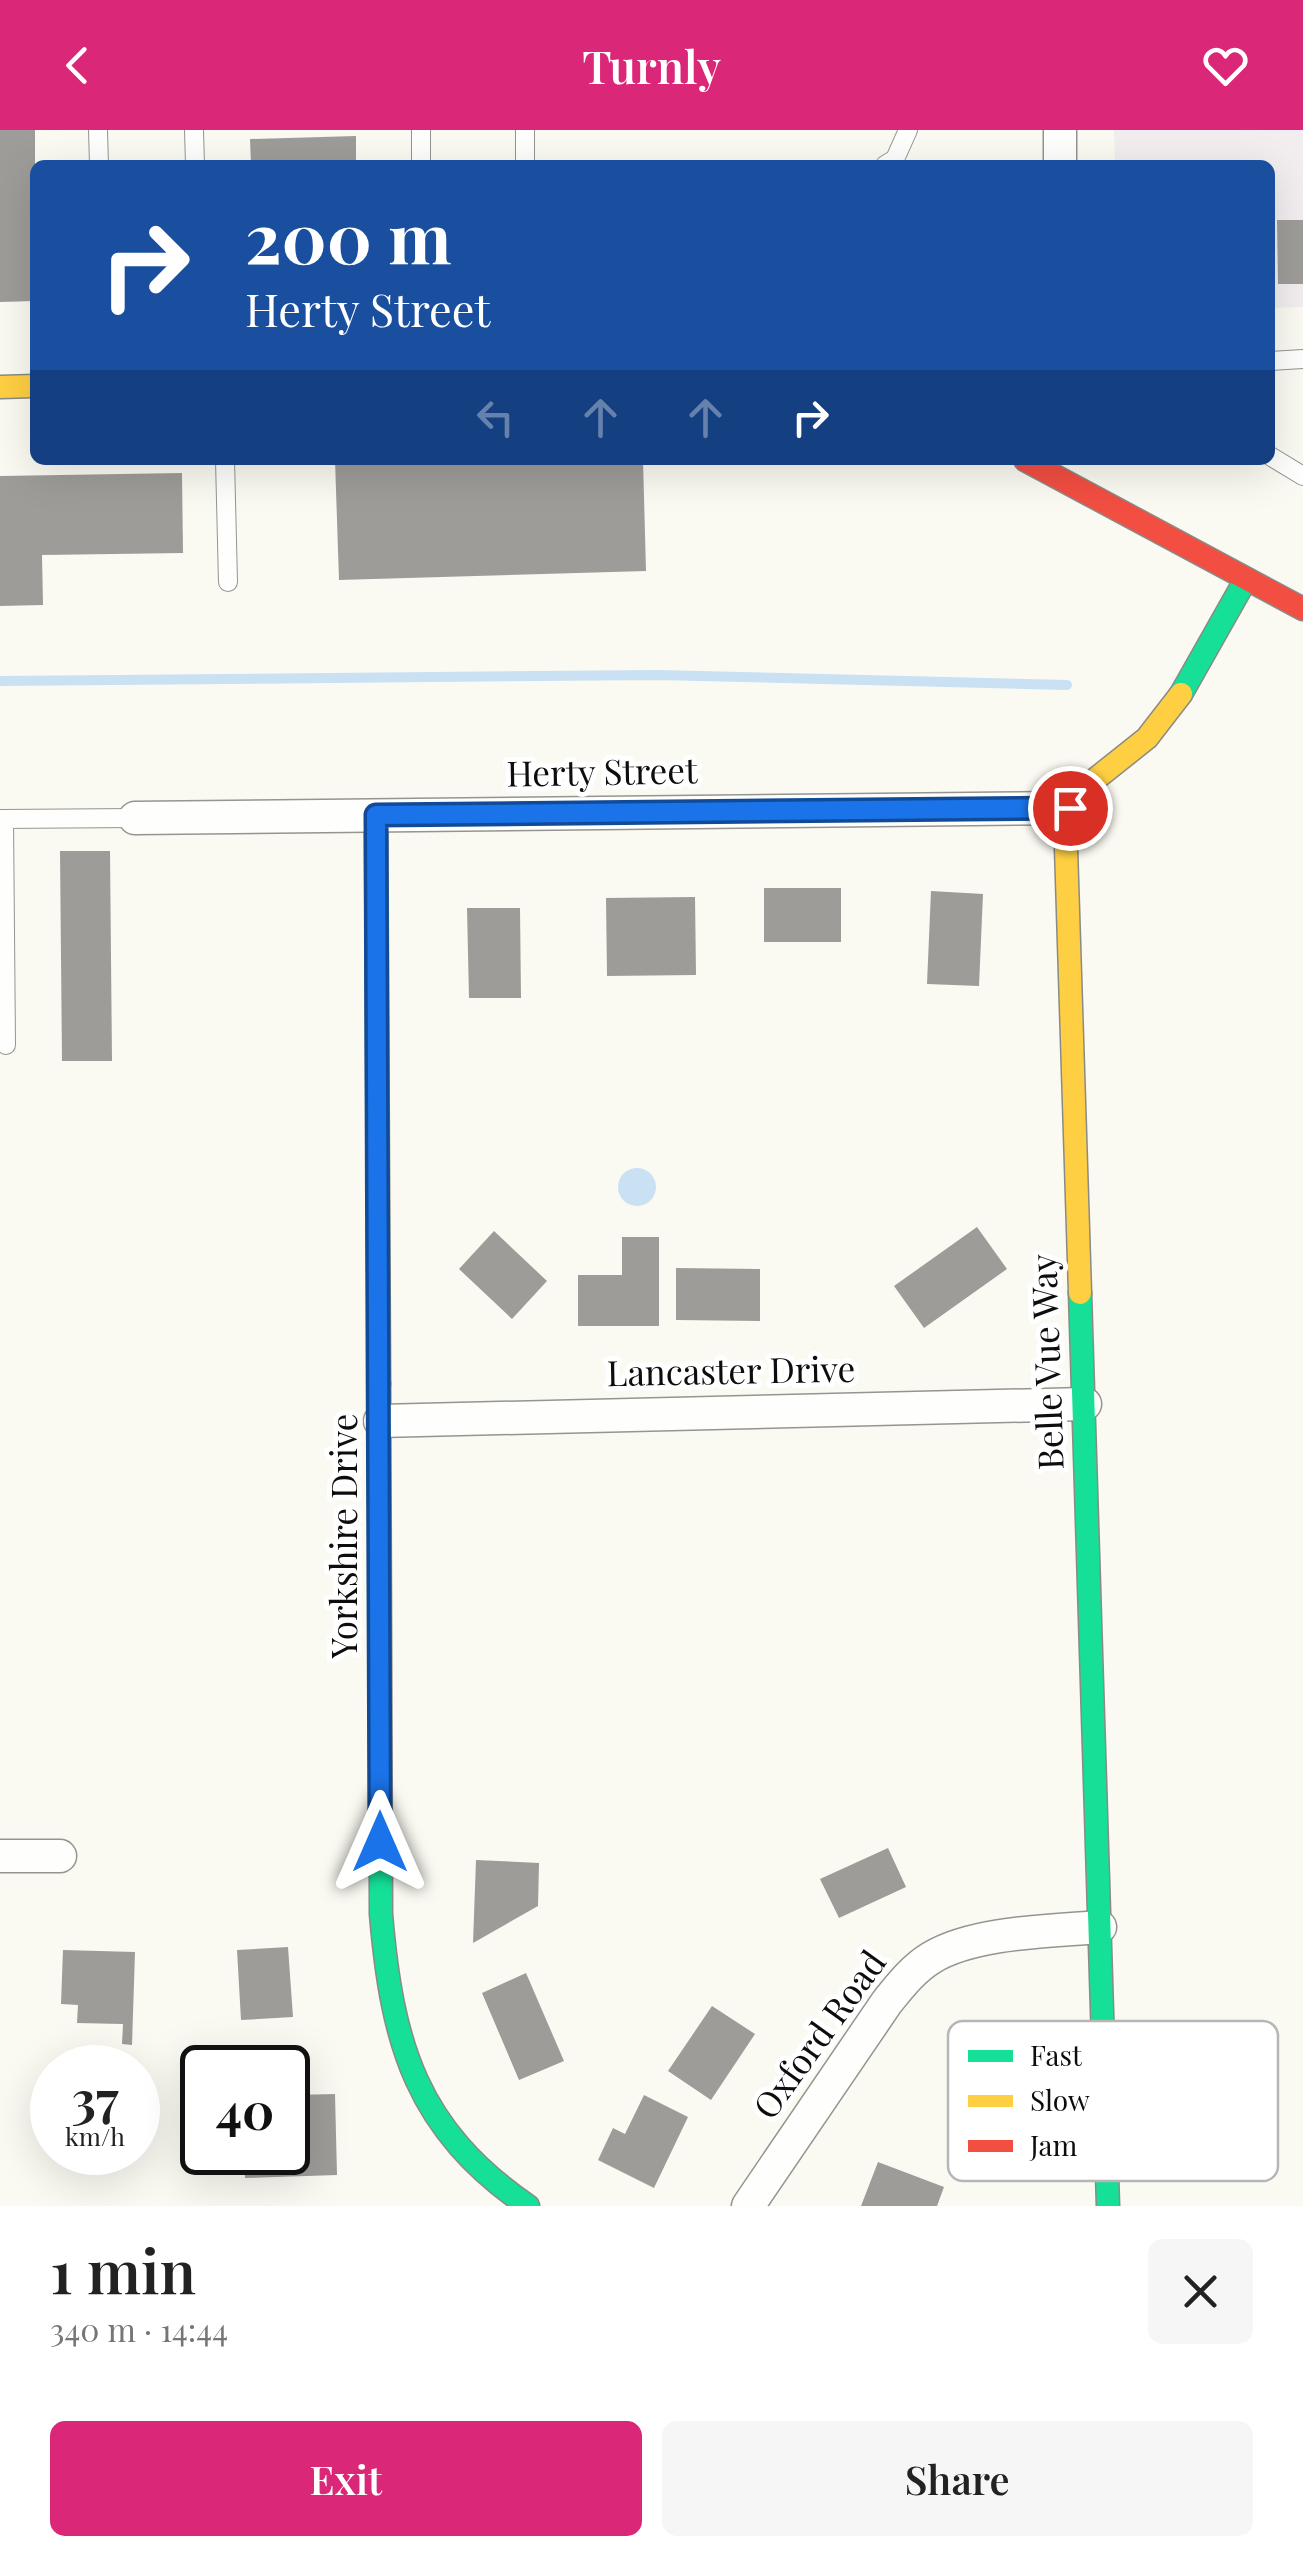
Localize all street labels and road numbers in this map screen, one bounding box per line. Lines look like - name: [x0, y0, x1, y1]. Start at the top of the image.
- street label: Herty Street: [506, 745, 698, 796]
- street label: Belle Vue Way: [1018, 1253, 1073, 1471]
- street label: Lancaster Drive: [606, 1344, 855, 1395]
- street label: Yorkshire Drive: [319, 1413, 366, 1660]
- street label: Oxford Road: [741, 1940, 895, 2127]

